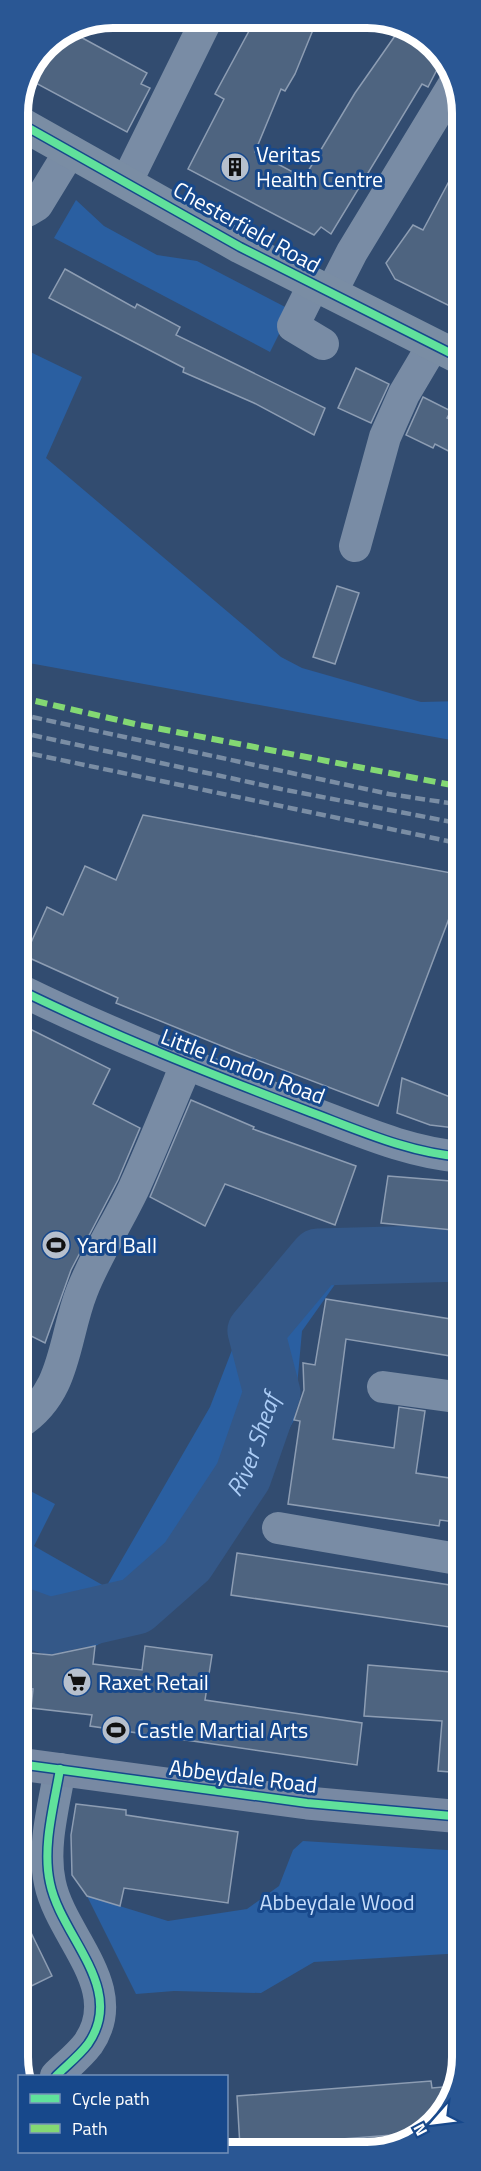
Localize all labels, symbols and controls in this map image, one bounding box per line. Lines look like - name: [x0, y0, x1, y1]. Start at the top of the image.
- place label: Veritas Health Centre: [256, 137, 383, 196]
- building icon: Veritas Health Centre: [219, 151, 251, 183]
- street label: Chesterfield Road: [167, 172, 327, 282]
- street label: Little London Road: [156, 1019, 330, 1113]
- place label: Yard Ball: [77, 1228, 157, 1262]
- sports icon: Yard Ball: [40, 1229, 72, 1261]
- water label: River Sheaf: [217, 1384, 290, 1503]
- place label: Raxet Retail: [98, 1665, 209, 1699]
- supermarket icon: Raxet Retail: [61, 1666, 93, 1698]
- place label: Castle Martial Arts: [137, 1713, 308, 1747]
- sports icon: Castle Martial Arts: [100, 1714, 132, 1746]
- street label: Abbeydale Road: [167, 1750, 319, 1802]
- park label: Abbeydale Wood: [259, 1885, 415, 1919]
- legend: [18, 2075, 228, 2153]
- text: Cycle path: [72, 2085, 150, 2112]
- north arrow: [403, 2093, 463, 2153]
- text: Path: [72, 2115, 108, 2142]
- text: N: [407, 2120, 433, 2141]

